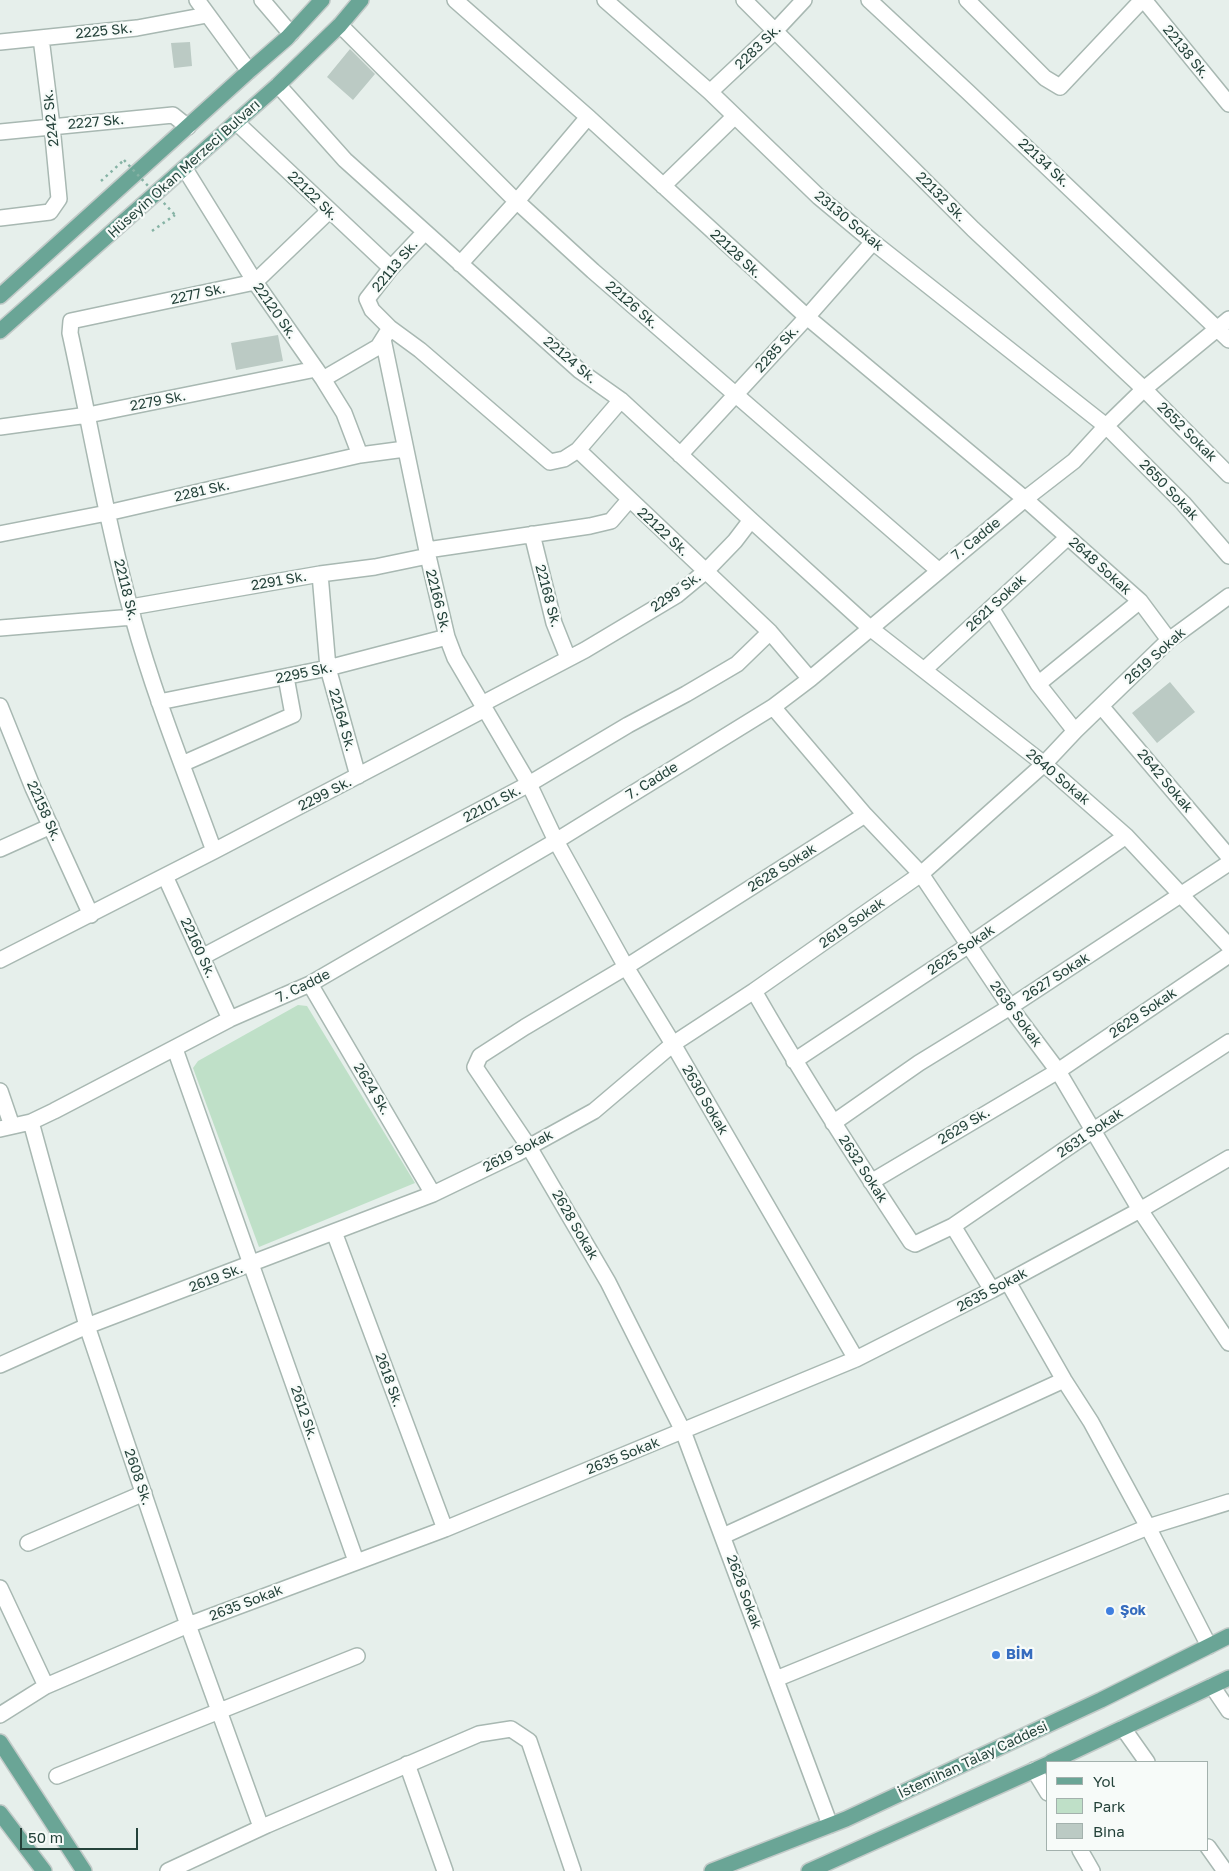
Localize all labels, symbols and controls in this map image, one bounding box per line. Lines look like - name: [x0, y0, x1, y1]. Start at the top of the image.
- street label: 2225 Sk.: [75, 20, 133, 42]
- street label: 2283 Sk.: [731, 21, 785, 73]
- street label: 22138 Sk.: [1159, 22, 1213, 82]
- street label: 2242 Sk.: [40, 88, 62, 148]
- street label: Hüseyin Okan Merzeci Bulvarı: [105, 96, 263, 242]
- street label: 2227 Sk.: [67, 111, 125, 133]
- street label: 22134 Sk.: [1015, 135, 1073, 191]
- street label: 22122 Sk.: [284, 168, 342, 224]
- street label: 22132 Sk.: [912, 168, 970, 226]
- street label: 23130 Sokak: [811, 187, 887, 255]
- street label: 22128 Sk.: [707, 226, 765, 282]
- street label: 22113 Sk.: [368, 237, 422, 295]
- street label: 22126 Sk.: [602, 278, 662, 332]
- street label: 2277 Sk.: [169, 280, 227, 308]
- street label: 22120 Sk.: [250, 280, 300, 342]
- street label: 2285 Sk.: [751, 322, 803, 376]
- street label: 22124 Sk.: [540, 333, 600, 387]
- street label: 2279 Sk.: [128, 387, 188, 415]
- street label: 2652 Sokak: [1154, 399, 1220, 465]
- street label: 2650 Sokak: [1136, 456, 1202, 524]
- street label: 2281 Sk.: [173, 476, 231, 506]
- street label: 22122 Sk.: [634, 504, 692, 560]
- street label: 7. Cadde: [948, 514, 1004, 564]
- street label: 2648 Sokak: [1065, 534, 1135, 598]
- street label: 22118 Sk.: [110, 557, 142, 623]
- street label: 22168 Sk.: [532, 563, 564, 629]
- street label: 2291 Sk.: [250, 568, 308, 594]
- street label: 22166 Sk.: [422, 568, 454, 634]
- street label: 2299 Sk.: [647, 569, 705, 615]
- street label: 2621 Sokak: [962, 571, 1030, 635]
- street label: 2619 Sokak: [1121, 624, 1189, 688]
- street label: 2295 Sk.: [274, 659, 334, 687]
- street label: 22164 Sk.: [325, 687, 359, 753]
- street label: 2640 Sokak: [1023, 745, 1093, 809]
- street label: 2642 Sokak: [1134, 746, 1196, 816]
- street label: 7. Cadde: [623, 759, 681, 803]
- street label: 2299 Sk.: [295, 773, 355, 815]
- street label: 22158 Sk.: [23, 778, 65, 844]
- street label: 22101 Sk.: [460, 782, 524, 826]
- street label: 2628 Sokak: [745, 840, 819, 896]
- street label: 2619 Sokak: [816, 894, 888, 952]
- street label: 22160 Sk.: [177, 915, 219, 981]
- street label: 2625 Sokak: [924, 921, 998, 979]
- street label: 2627 Sokak: [1019, 949, 1093, 1005]
- street label: 7. Cadde: [273, 966, 333, 1006]
- street label: 2636 Sokak: [986, 978, 1046, 1050]
- street label: 2629 Sokak: [1106, 984, 1180, 1042]
- street label: 2624 Sk.: [350, 1060, 394, 1118]
- street label: 2630 Sokak: [678, 1062, 732, 1138]
- street label: 2629 Sk.: [935, 1104, 993, 1148]
- street label: 2631 Sokak: [1054, 1105, 1126, 1161]
- street label: 2619 Sokak: [480, 1126, 556, 1176]
- street label: 2632 Sokak: [835, 1132, 891, 1206]
- street label: 2628 Sokak: [548, 1187, 602, 1263]
- street label: 2619 Sk.: [187, 1260, 245, 1296]
- street label: 2635 Sokak: [954, 1264, 1030, 1316]
- street label: 2618 Sk.: [371, 1351, 407, 1409]
- street label: 2612 Sk.: [287, 1384, 321, 1442]
- street label: 2635 Sokak: [584, 1434, 662, 1478]
- street label: 2608 Sk.: [121, 1447, 155, 1507]
- street label: 2628 Sokak: [723, 1553, 765, 1631]
- street label: 2635 Sokak: [207, 1581, 285, 1625]
- place label: Şok: [1120, 1603, 1146, 1619]
- marker: Şok: [1104, 1605, 1116, 1617]
- place label: BİM: [1006, 1647, 1033, 1663]
- marker: BİM: [990, 1649, 1002, 1661]
- street label: İstemihan Talay Caddesi: [896, 1718, 1050, 1802]
- legend: [1046, 1761, 1209, 1851]
- text: Yol: [1093, 1772, 1115, 1790]
- text: Park: [1093, 1797, 1125, 1815]
- scale bar: [22, 1818, 140, 1850]
- text: Bina: [1093, 1822, 1125, 1840]
- text: 50 m: [28, 1828, 63, 1846]

